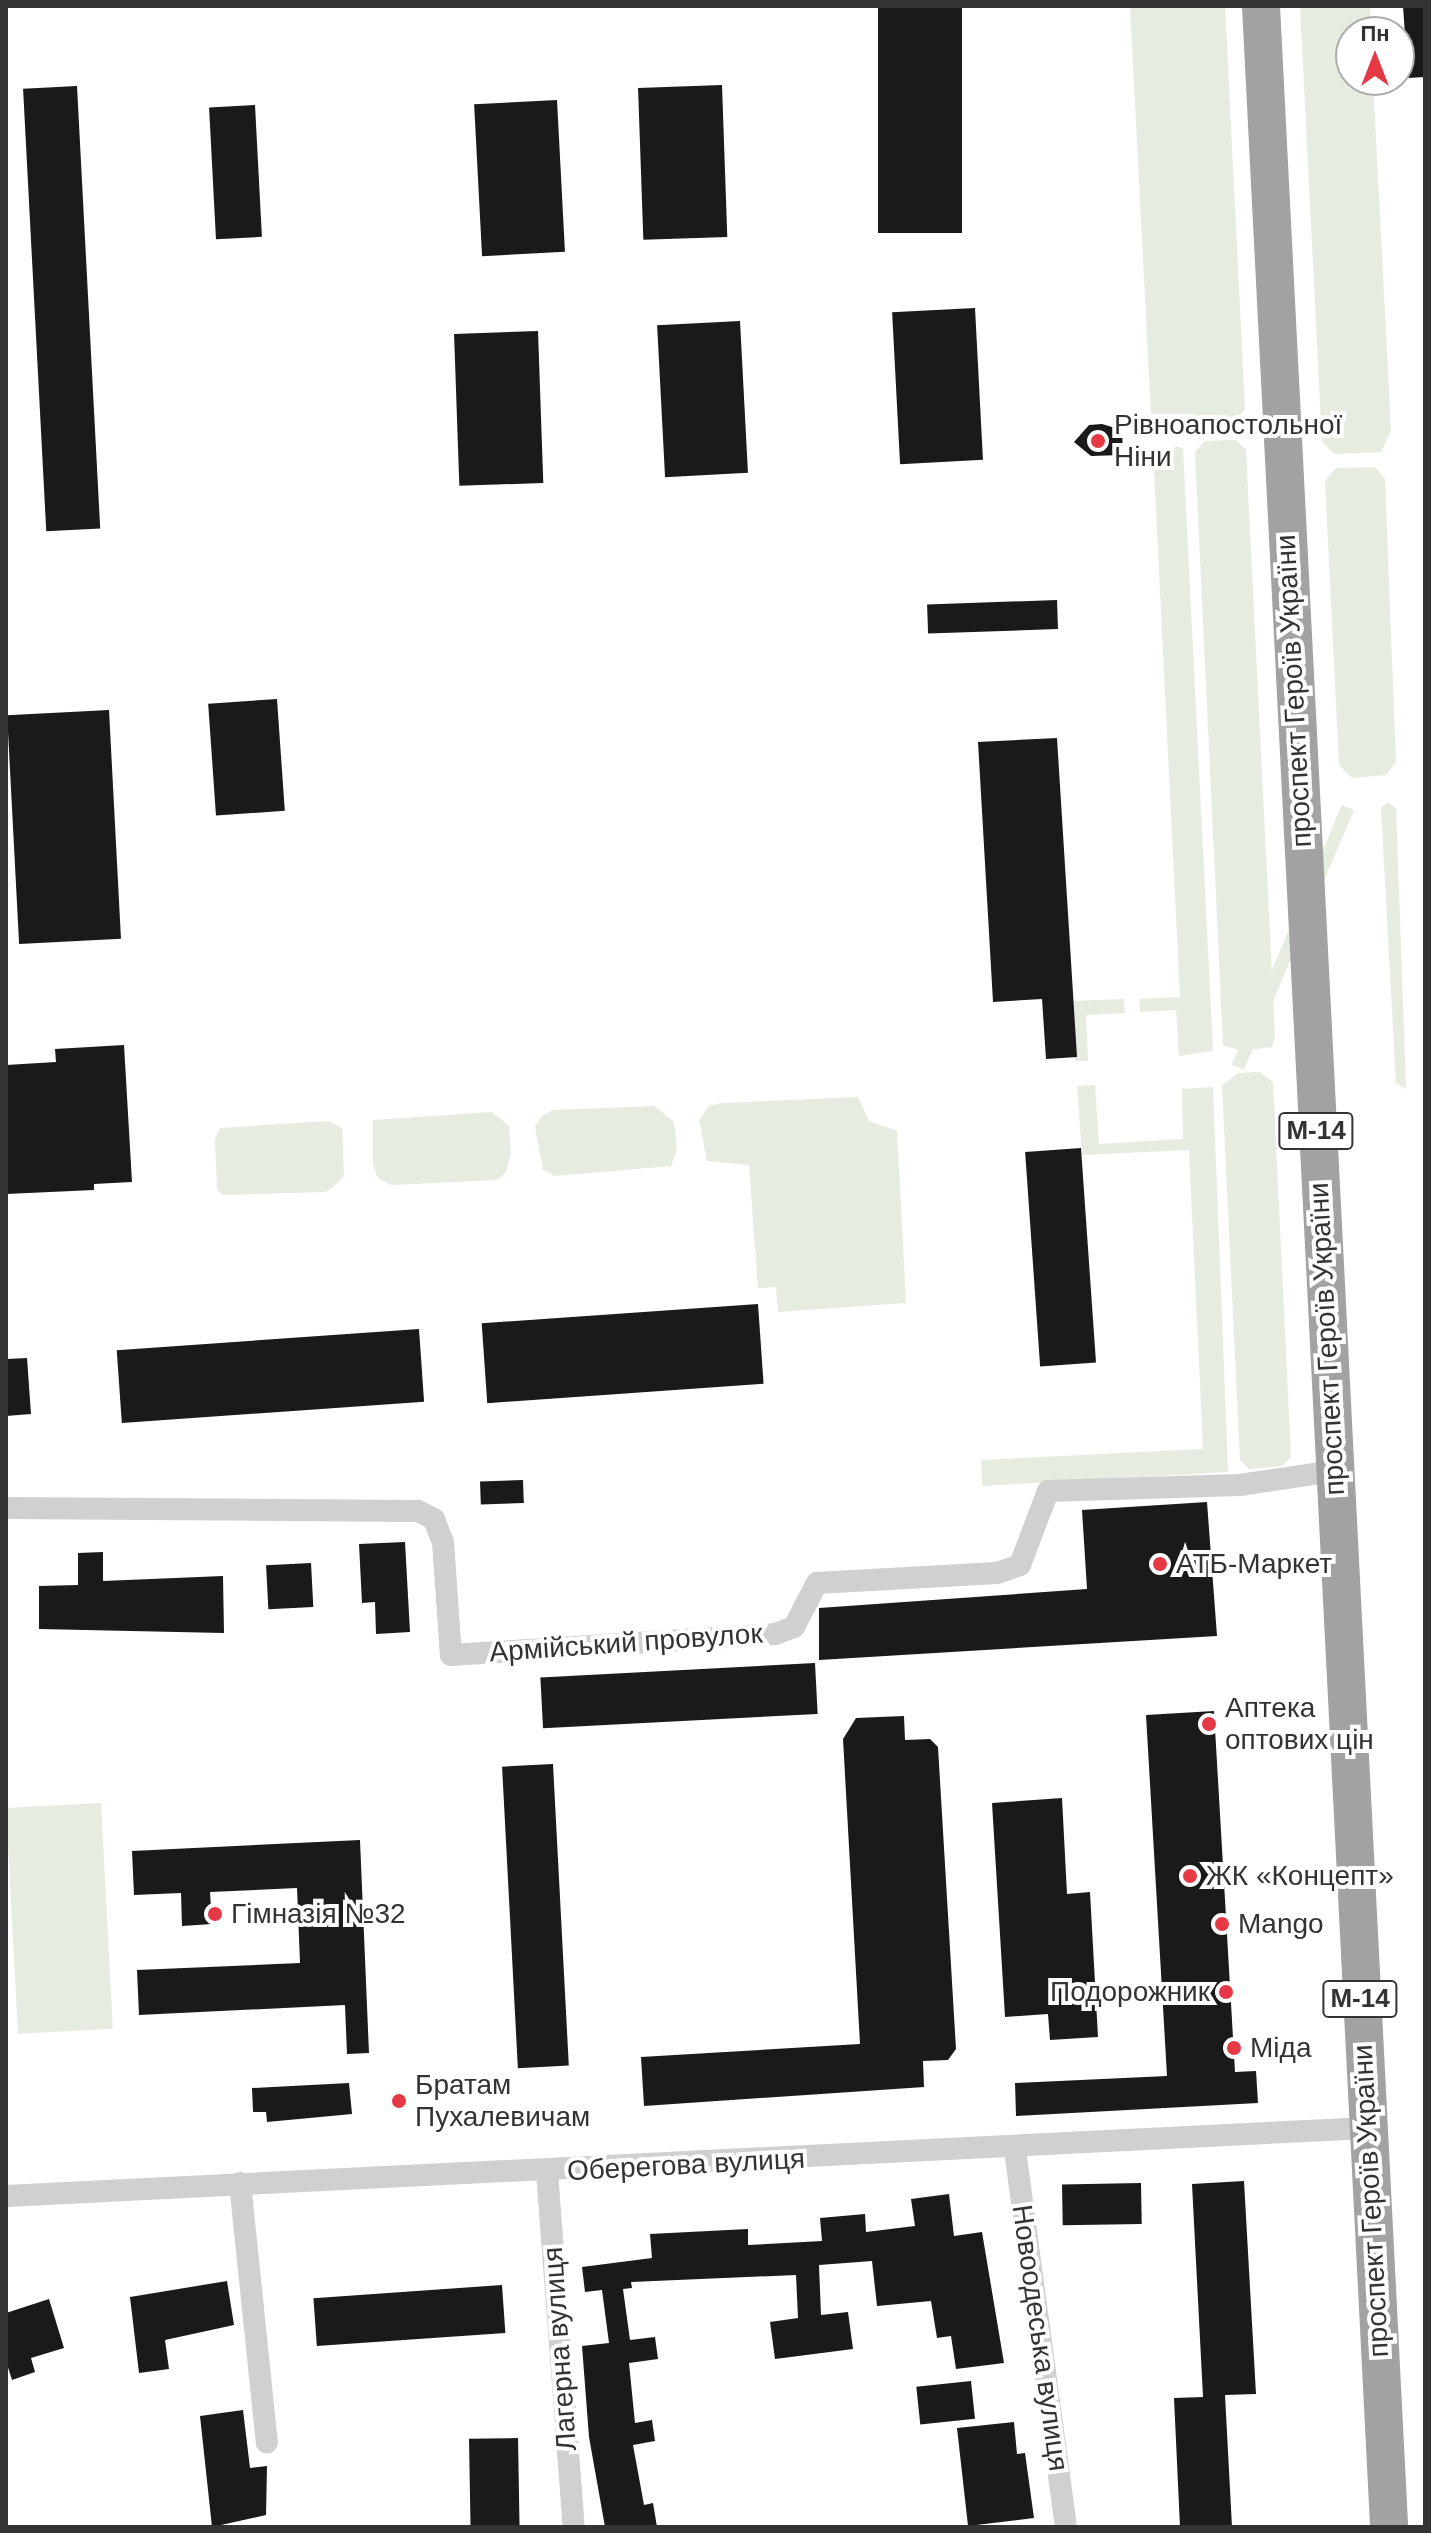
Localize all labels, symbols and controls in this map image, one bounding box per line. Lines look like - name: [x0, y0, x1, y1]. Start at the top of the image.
- north arrow: [1335, 16, 1415, 96]
- text: Пн: [1360, 21, 1390, 46]
- place label: Рівноапостольної Ніни: [1114, 408, 1342, 474]
- marker: Рівноапостольної Ніни: [1089, 432, 1107, 450]
- street label: проспект Героїв України: [1269, 534, 1319, 848]
- road number: М-14: [1278, 1109, 1354, 1153]
- street label: проспект Героїв України: [1302, 1182, 1352, 1496]
- place label: АТБ-Маркет: [1176, 1547, 1332, 1581]
- marker: АТБ-Маркет: [1151, 1555, 1169, 1573]
- street label: Армійський провулок: [488, 1617, 764, 1669]
- place label: Аптека оптових цін: [1225, 1691, 1374, 1757]
- marker: Аптека оптових цін: [1200, 1715, 1218, 1733]
- place label: ЖК «Концепт»: [1206, 1859, 1394, 1893]
- marker: ЖК «Концепт»: [1181, 1867, 1199, 1885]
- place label: Гімназія №32: [231, 1897, 406, 1931]
- marker: Гімназія №32: [206, 1905, 224, 1923]
- place label: Mango: [1238, 1907, 1324, 1941]
- marker: Mango: [1213, 1915, 1231, 1933]
- place label: Подорожник: [1050, 1975, 1210, 2009]
- road number: М-14: [1322, 1977, 1398, 2021]
- marker: Подорожник: [1217, 1983, 1235, 2001]
- place label: Міда: [1250, 2031, 1311, 2065]
- marker: Міда: [1225, 2039, 1243, 2057]
- street label: проспект Героїв України: [1346, 2044, 1396, 2358]
- place label: Братам Пухалевичам: [415, 2068, 590, 2134]
- marker: Братам Пухалевичам: [390, 2092, 408, 2110]
- street label: Оберегова вулиця: [566, 2142, 806, 2188]
- street label: Новоодеська вулиця: [1005, 2203, 1075, 2473]
- street label: Лагерна вулиця: [536, 2246, 584, 2452]

